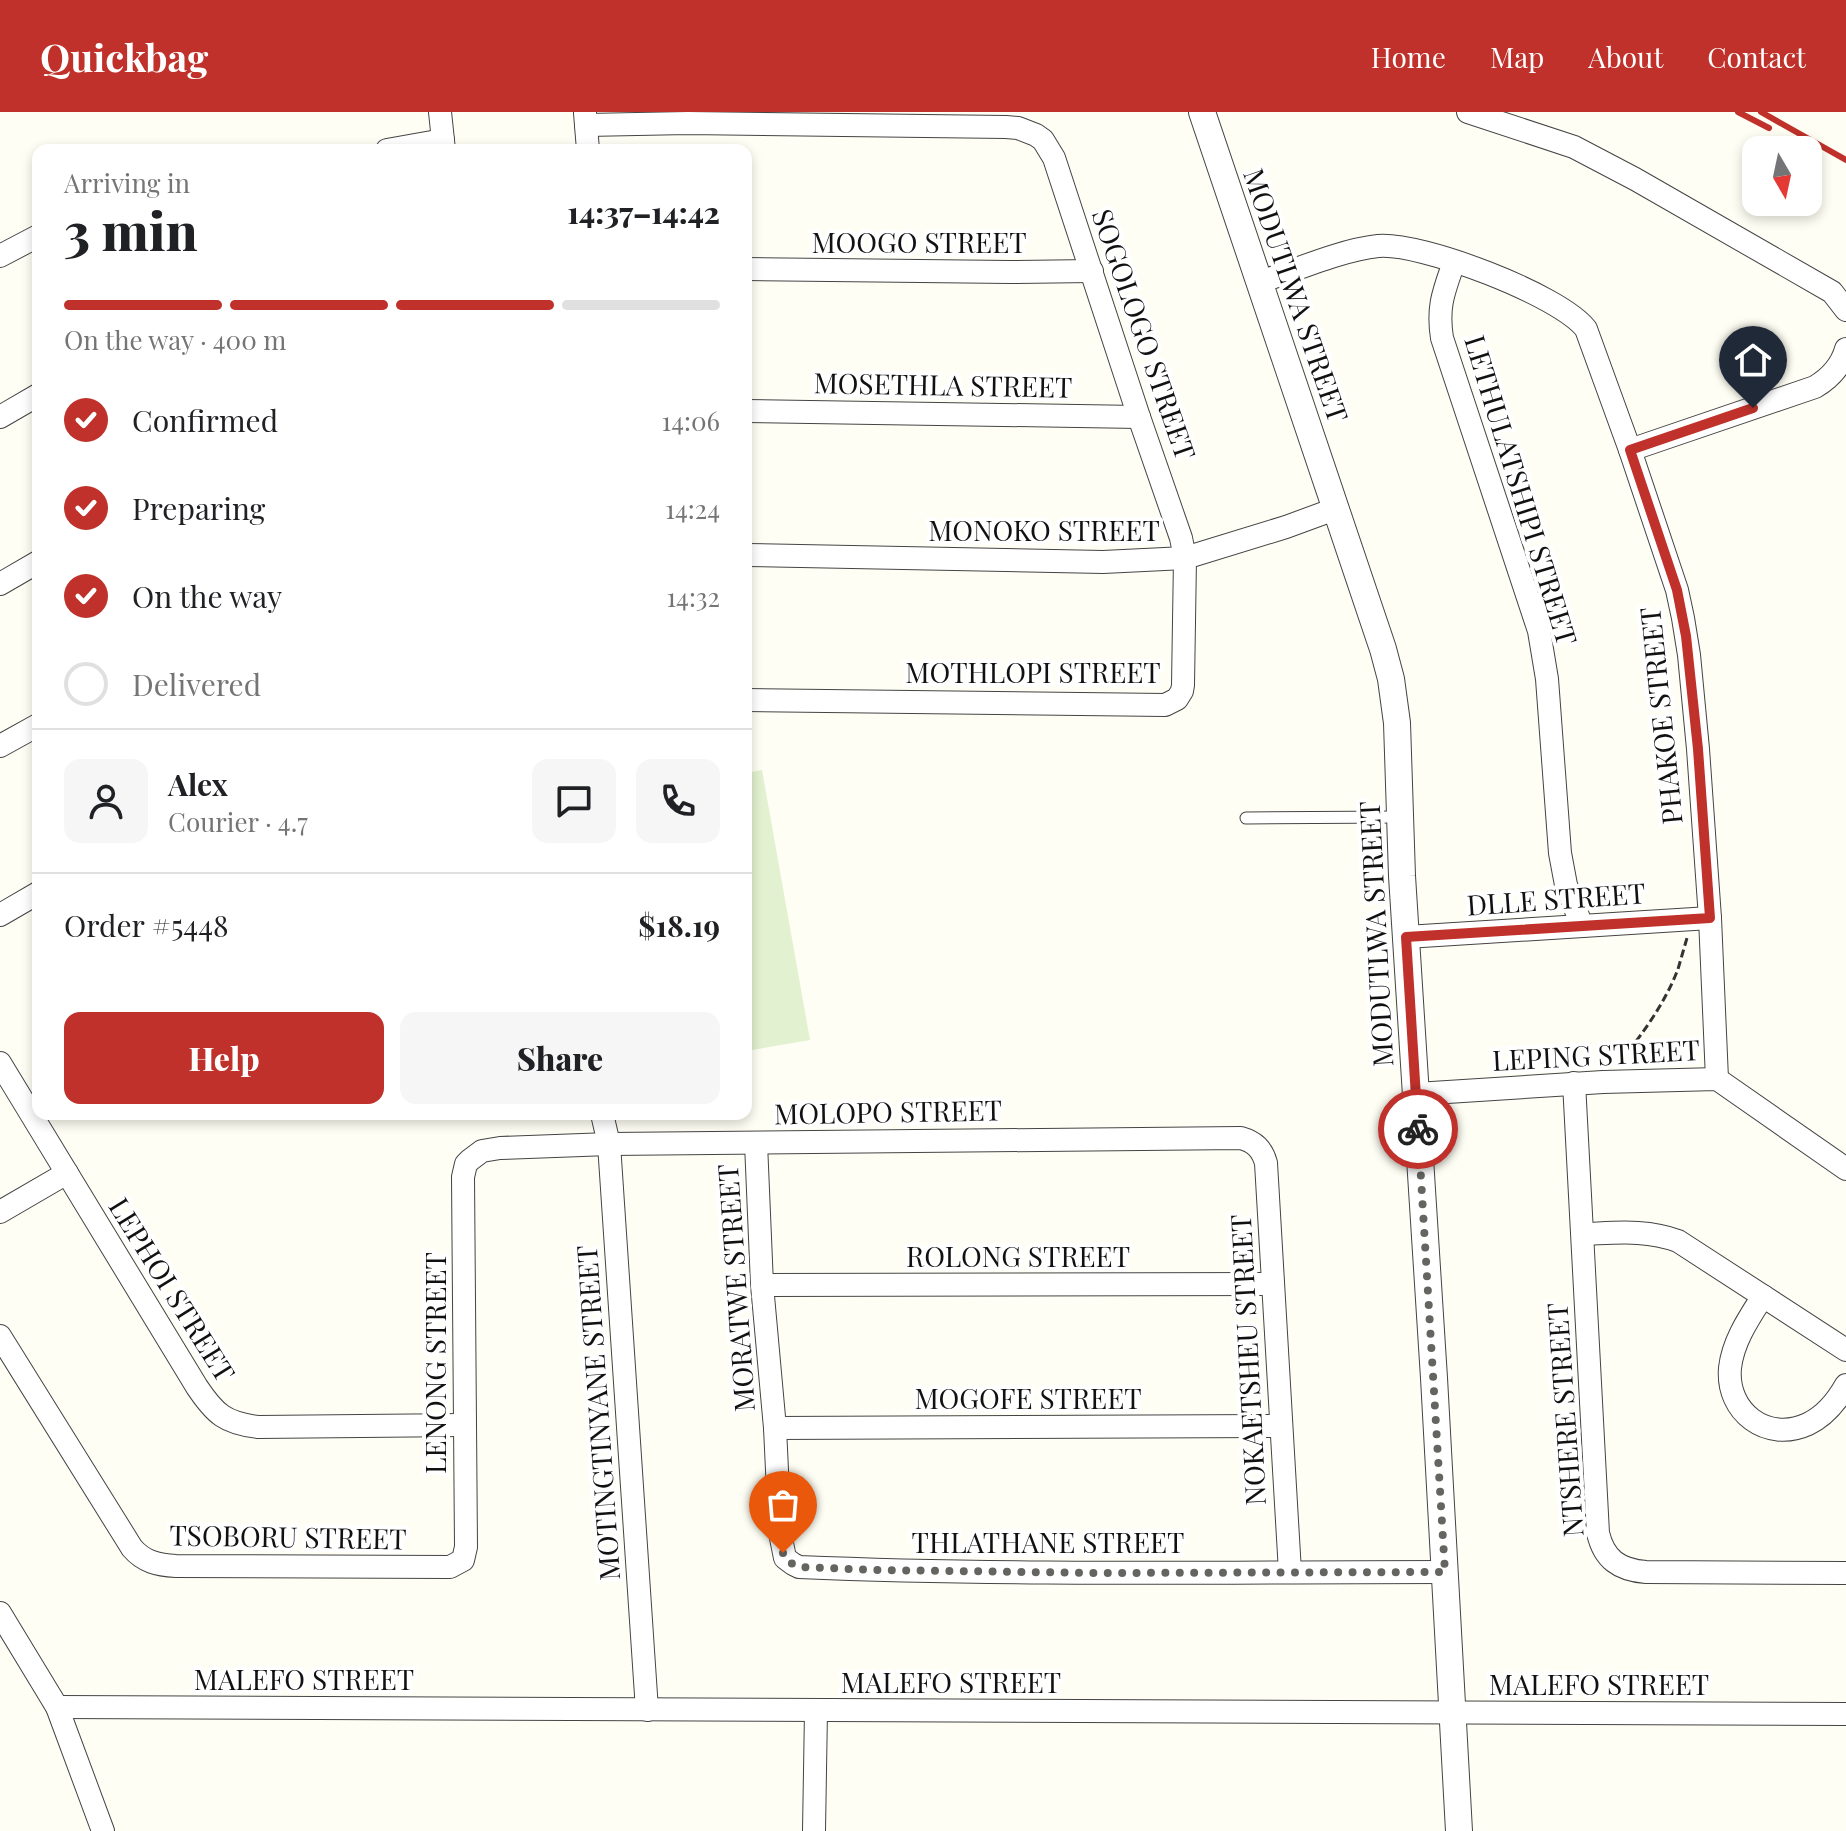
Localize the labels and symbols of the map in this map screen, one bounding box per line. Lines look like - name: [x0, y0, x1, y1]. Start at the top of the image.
- north arrow: [1742, 136, 1822, 216]
- street label: MODUTLWA STREET: [1236, 163, 1358, 427]
- street label: SOGOLOGO STREET: [1085, 204, 1205, 464]
- street label: MOOGO STREET: [811, 223, 1027, 260]
- pin: [1719, 326, 1787, 408]
- street label: LETHULATSHIPI STREET: [1457, 331, 1587, 649]
- street label: MOSETHLA STREET: [813, 363, 1073, 405]
- street label: MONOKO STREET: [928, 511, 1160, 548]
- street label: PHAKOE STREET: [1630, 606, 1690, 826]
- street label: MOTHLOPI STREET: [905, 653, 1161, 690]
- street label: MODUTLWA STREET: [1350, 800, 1400, 1068]
- street label: DLLE STREET: [1465, 873, 1647, 923]
- street label: LEPING STREET: [1491, 1030, 1701, 1078]
- courier: [1378, 1089, 1458, 1169]
- street label: MOLOPO STREET: [774, 1091, 1002, 1131]
- street label: MORATWE STREET: [708, 1163, 762, 1413]
- street label: LEPHOI STREET: [102, 1190, 244, 1388]
- street label: NOKAETSHEU STREET: [1221, 1213, 1273, 1507]
- street label: ROLONG STREET: [906, 1237, 1130, 1274]
- street label: MOTINGTINYANE STREET: [567, 1244, 627, 1582]
- street label: LENONG STREET: [416, 1252, 453, 1474]
- street label: NTSHERE STREET: [1537, 1302, 1591, 1538]
- street label: MOGOFE STREET: [914, 1379, 1142, 1416]
- pin: [749, 1471, 817, 1553]
- street label: TSOBORU STREET: [169, 1515, 407, 1557]
- street label: THLATHANE STREET: [912, 1523, 1184, 1560]
- street label: MALEFO STREET: [194, 1660, 414, 1697]
- street label: MALEFO STREET: [841, 1663, 1061, 1700]
- street label: MALEFO STREET: [1489, 1665, 1709, 1702]

